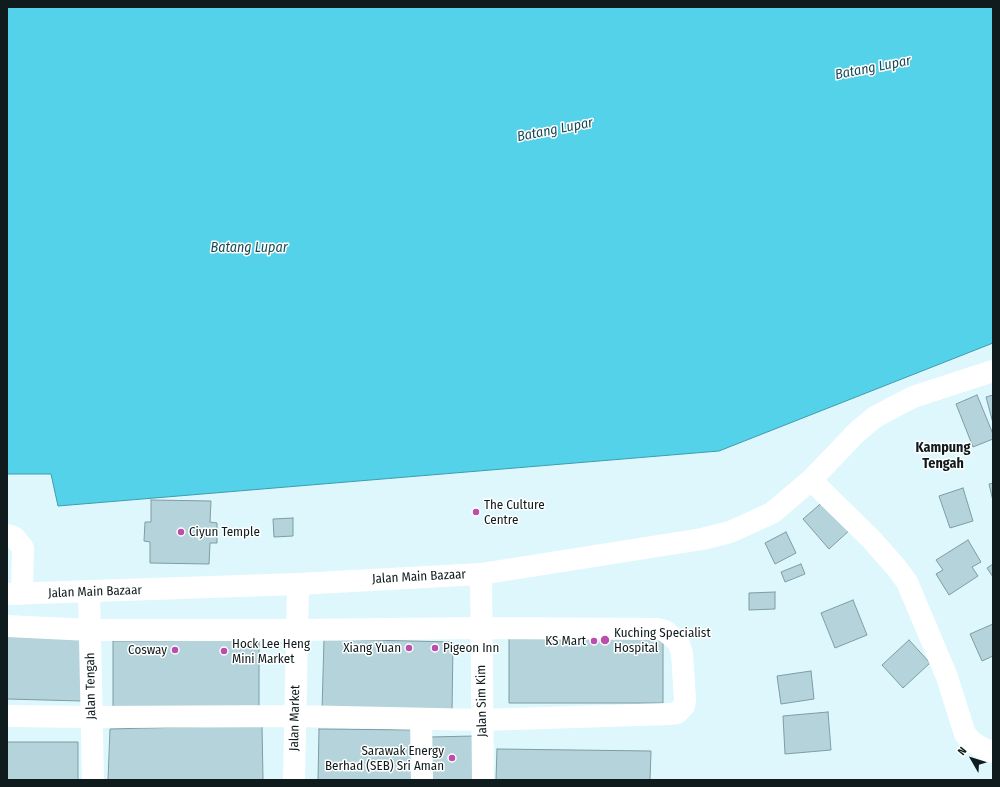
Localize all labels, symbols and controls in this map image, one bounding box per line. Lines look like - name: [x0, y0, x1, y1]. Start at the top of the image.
- water label: Batang Lupar: [834, 52, 912, 84]
- water label: Batang Lupar: [516, 114, 594, 146]
- water label: Batang Lupar: [210, 240, 288, 256]
- district label: Kampung Tengah: [916, 440, 970, 472]
- place label: The Culture Centre: [484, 497, 545, 528]
- marker: The Culture Centre: [471, 507, 481, 517]
- place label: Ciyun Temple: [189, 524, 260, 540]
- marker: Ciyun Temple: [176, 527, 186, 537]
- street label: Jalan Main Bazaar: [372, 567, 466, 587]
- street label: Jalan Main Bazaar: [48, 583, 142, 601]
- place label: Kuching Specialist Hospital: [614, 625, 711, 656]
- place label: KS Mart: [545, 633, 586, 649]
- marker: Kuching Specialist Hospital: [599, 634, 611, 646]
- place label: Hock Lee Heng Mini Market: [232, 636, 310, 667]
- marker: KS Mart: [589, 636, 599, 646]
- place label: Xiang Yuan: [343, 640, 401, 656]
- place label: Pigeon Inn: [443, 640, 499, 656]
- place label: Cosway: [128, 642, 167, 658]
- marker: Xiang Yuan: [404, 643, 414, 653]
- marker: Pigeon Inn: [430, 643, 440, 653]
- marker: Cosway: [170, 645, 180, 655]
- marker: Hock Lee Heng Mini Market: [219, 646, 229, 656]
- street label: Jalan Tengah: [83, 652, 99, 720]
- street label: Jalan Sim Kim: [474, 665, 490, 737]
- street label: Jalan Market: [287, 685, 303, 751]
- north arrow: [952, 739, 992, 779]
- place label: Sarawak Energy Berhad (SEB) Sri Aman: [325, 743, 444, 774]
- text: N: [955, 744, 969, 758]
- marker: Sarawak Energy Berhad (SEB) Sri Aman: [447, 753, 457, 763]

